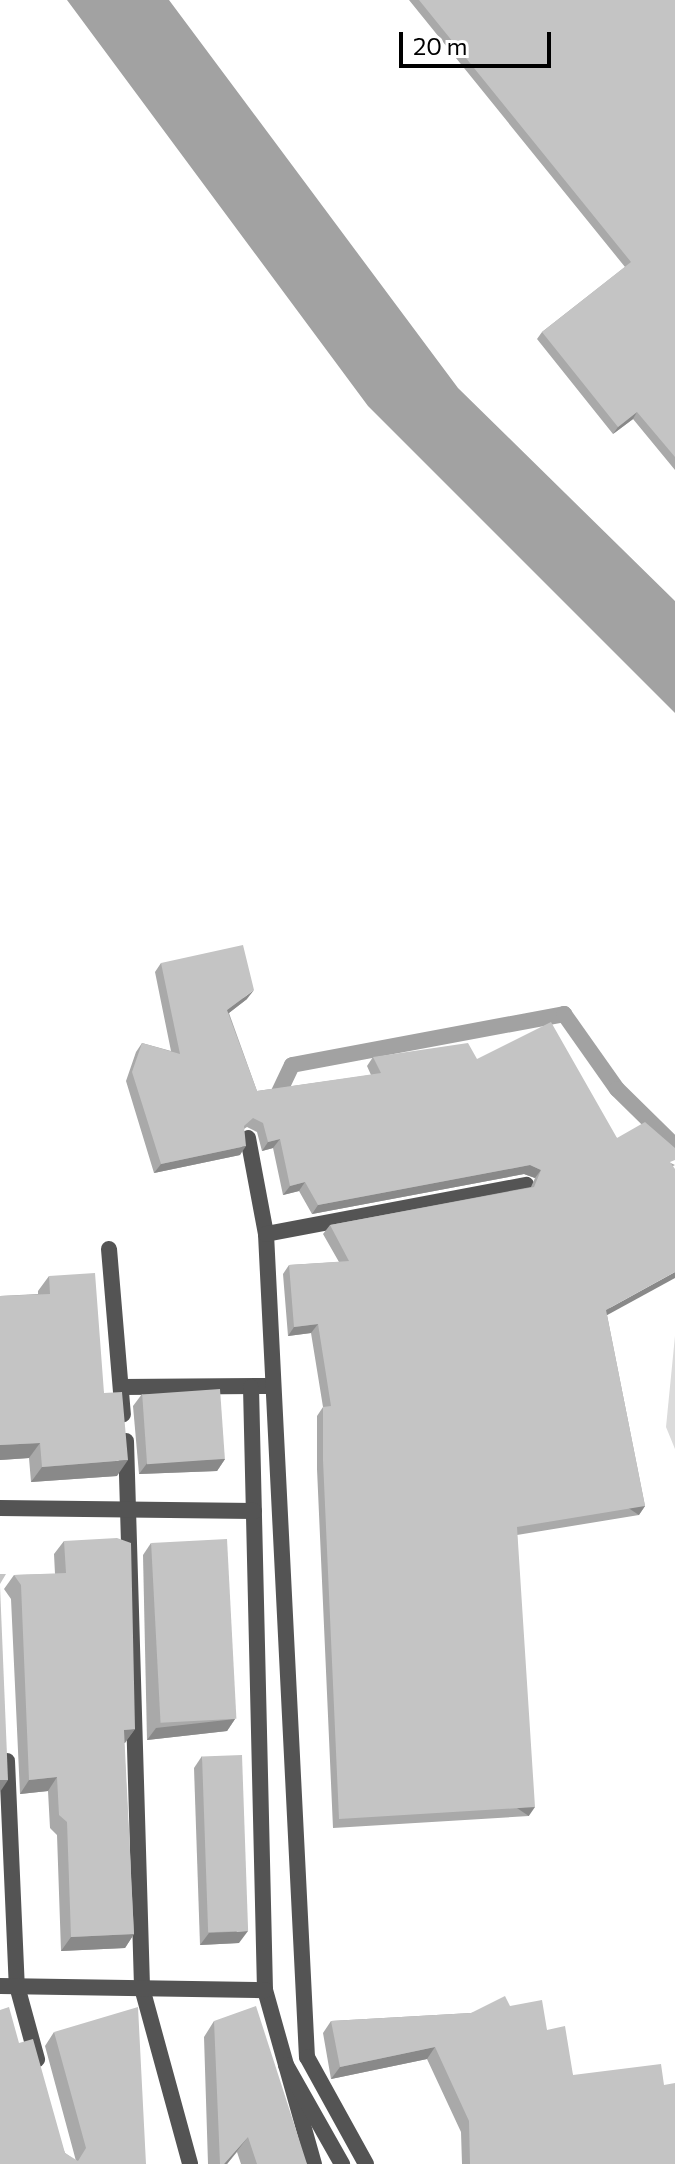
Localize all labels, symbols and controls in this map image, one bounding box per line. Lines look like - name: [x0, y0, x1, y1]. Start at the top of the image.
- scale bar: [403, 16, 555, 66]
- text: 20 m: [413, 31, 467, 60]

